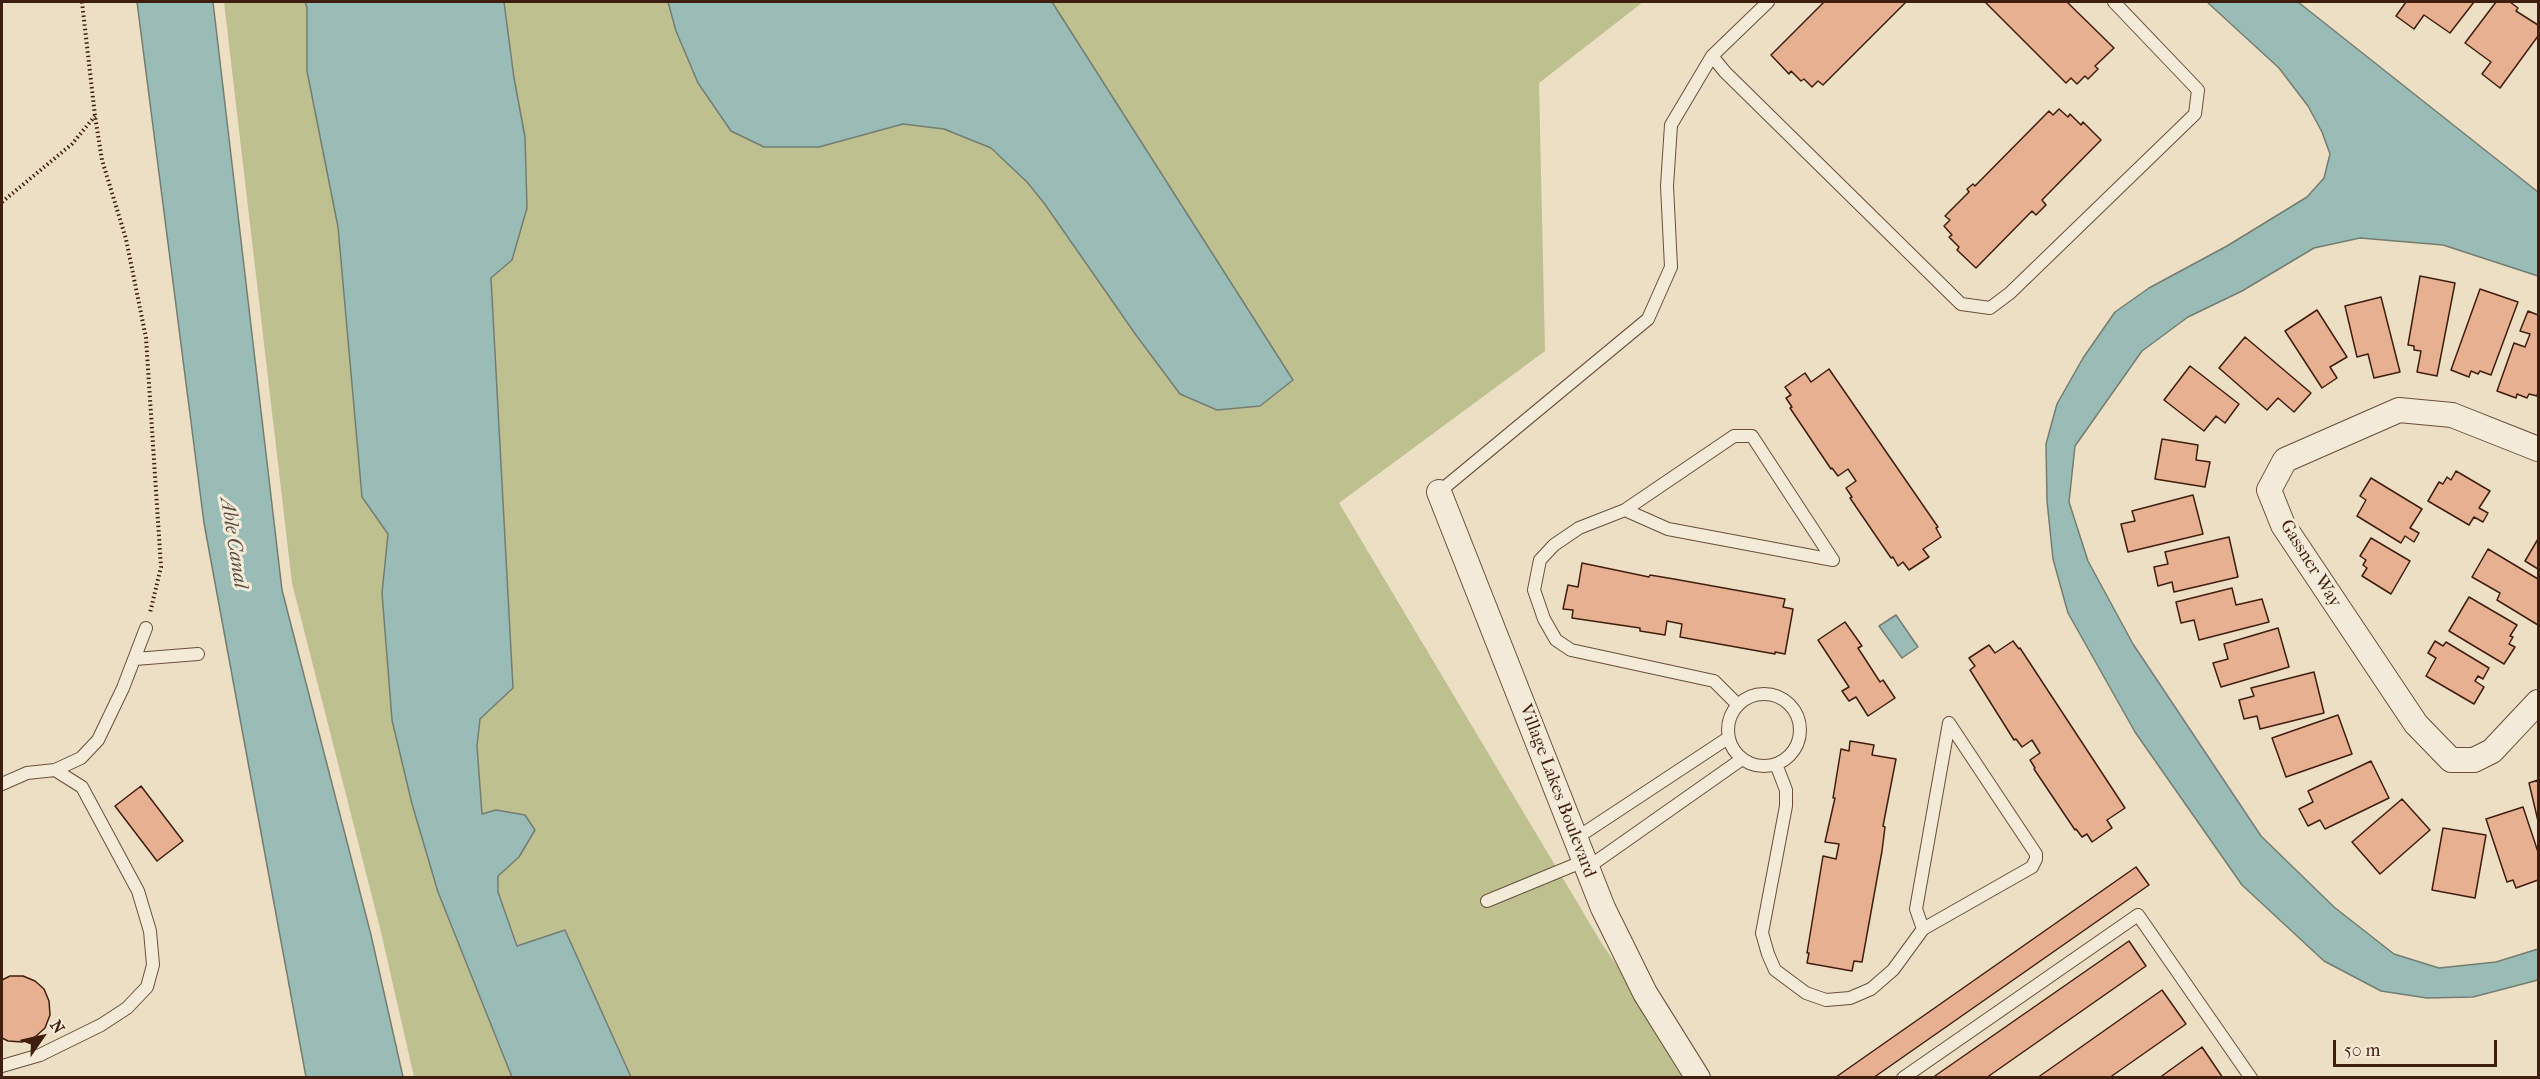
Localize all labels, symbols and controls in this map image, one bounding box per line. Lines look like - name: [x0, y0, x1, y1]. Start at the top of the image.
- water label: Able Canal: [214, 496, 252, 590]
- street label: Gassner Way: [2275, 516, 2345, 612]
- street label: Village Lakes Boulevard: [1514, 701, 1600, 881]
- north arrow: [12, 1007, 72, 1067]
- text: N: [46, 1016, 69, 1037]
- scale bar: [2336, 1028, 2500, 1066]
- text: 50 m: [2344, 1040, 2380, 1061]

